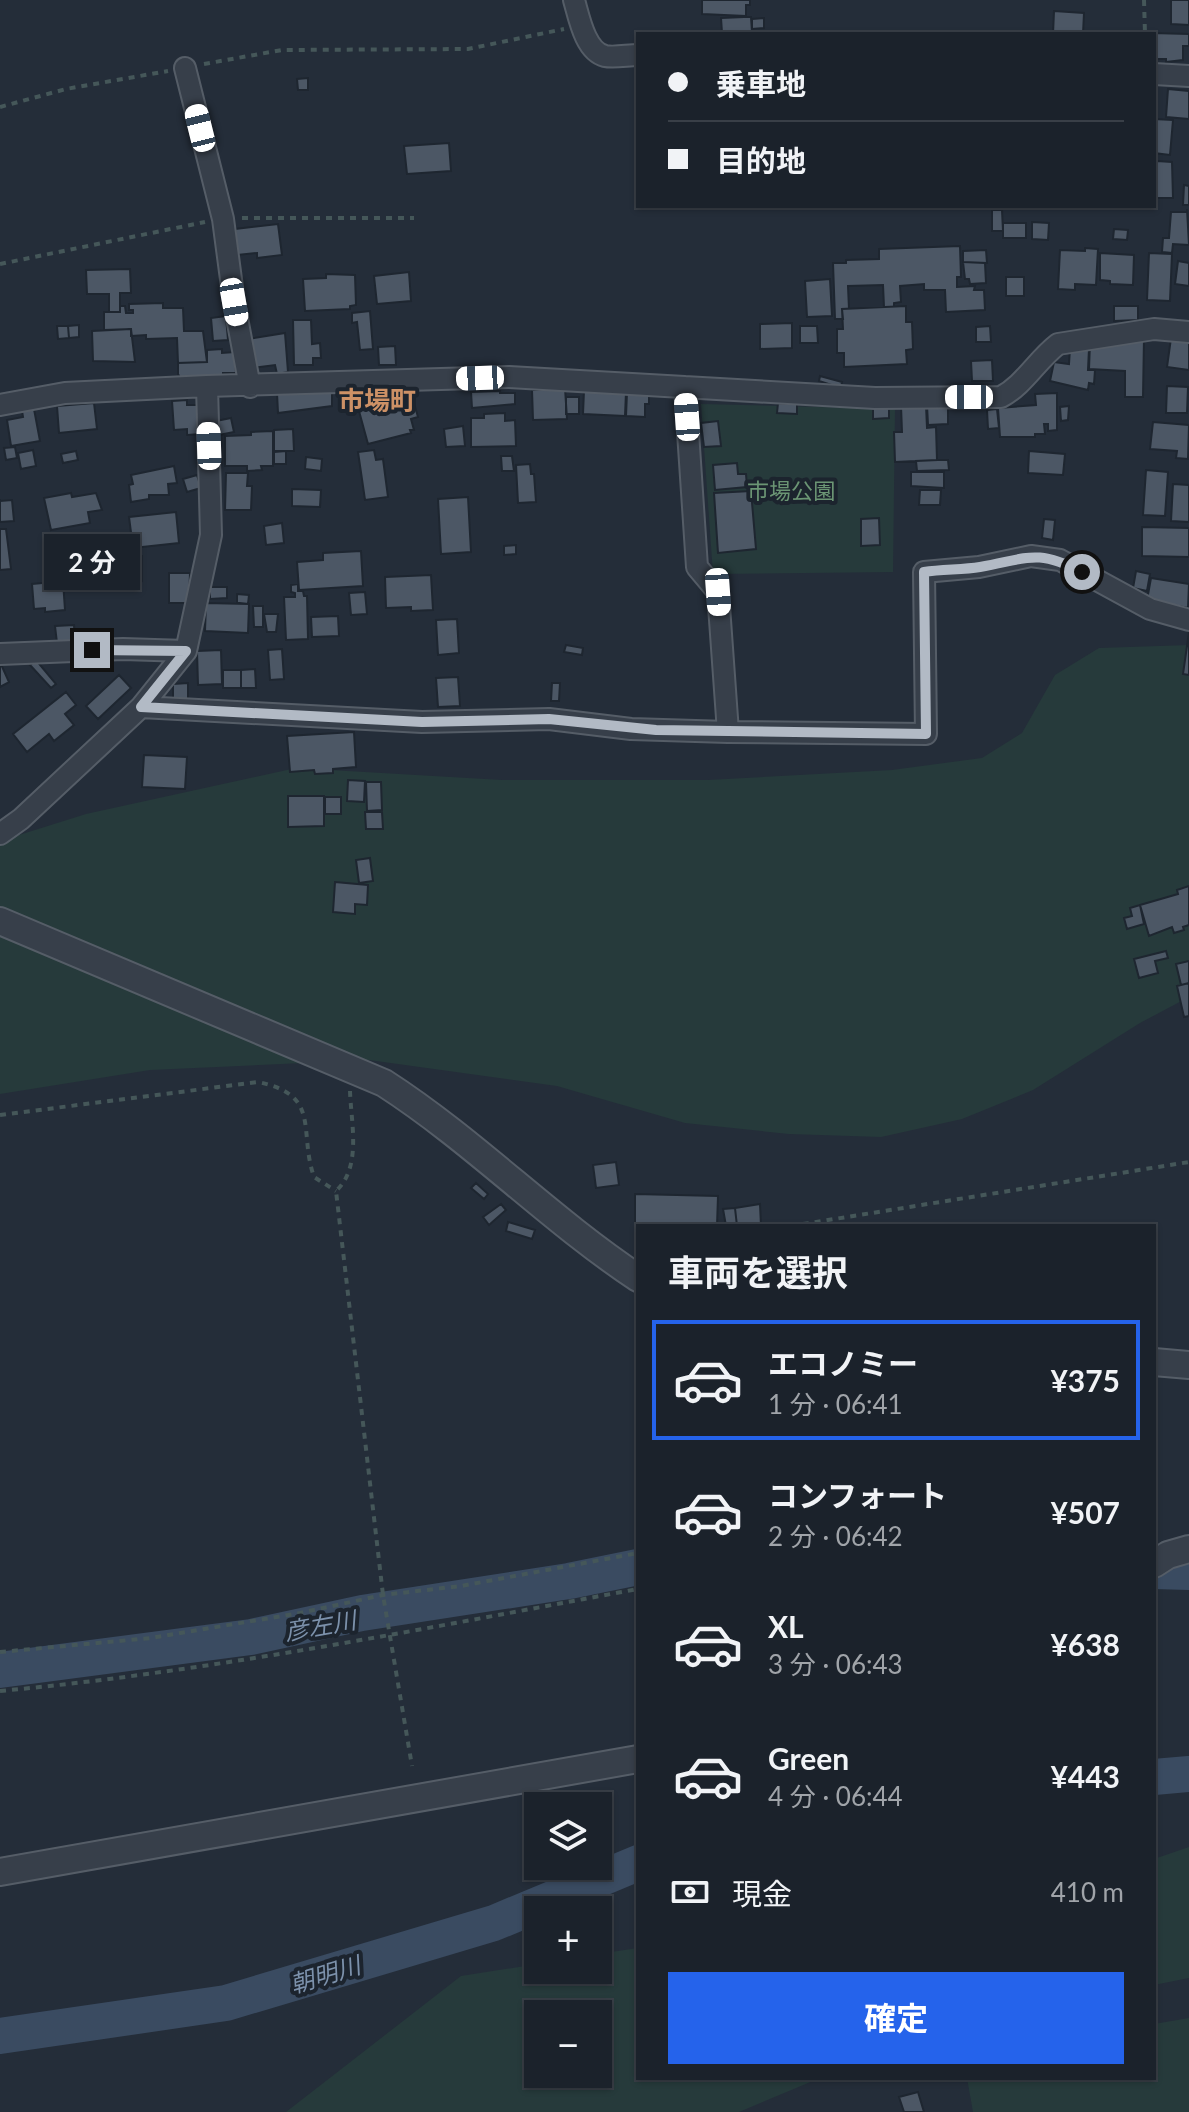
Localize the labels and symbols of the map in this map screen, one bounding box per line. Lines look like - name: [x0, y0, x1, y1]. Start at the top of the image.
- car: [183, 102, 217, 154]
- car: [218, 276, 250, 328]
- car: [456, 365, 504, 391]
- district label: 市場町: [338, 384, 416, 416]
- car: [945, 385, 993, 409]
- car: [673, 392, 701, 442]
- car: [196, 422, 222, 470]
- park label: 市場公園: [747, 477, 835, 504]
- callout: 2 分: [44, 534, 140, 590]
- route start: [1064, 554, 1100, 590]
- car: [704, 567, 732, 617]
- route end: [74, 632, 110, 668]
- water label: 彦左川: [282, 1604, 361, 1646]
- water label: 朝明川: [286, 1949, 367, 1998]

